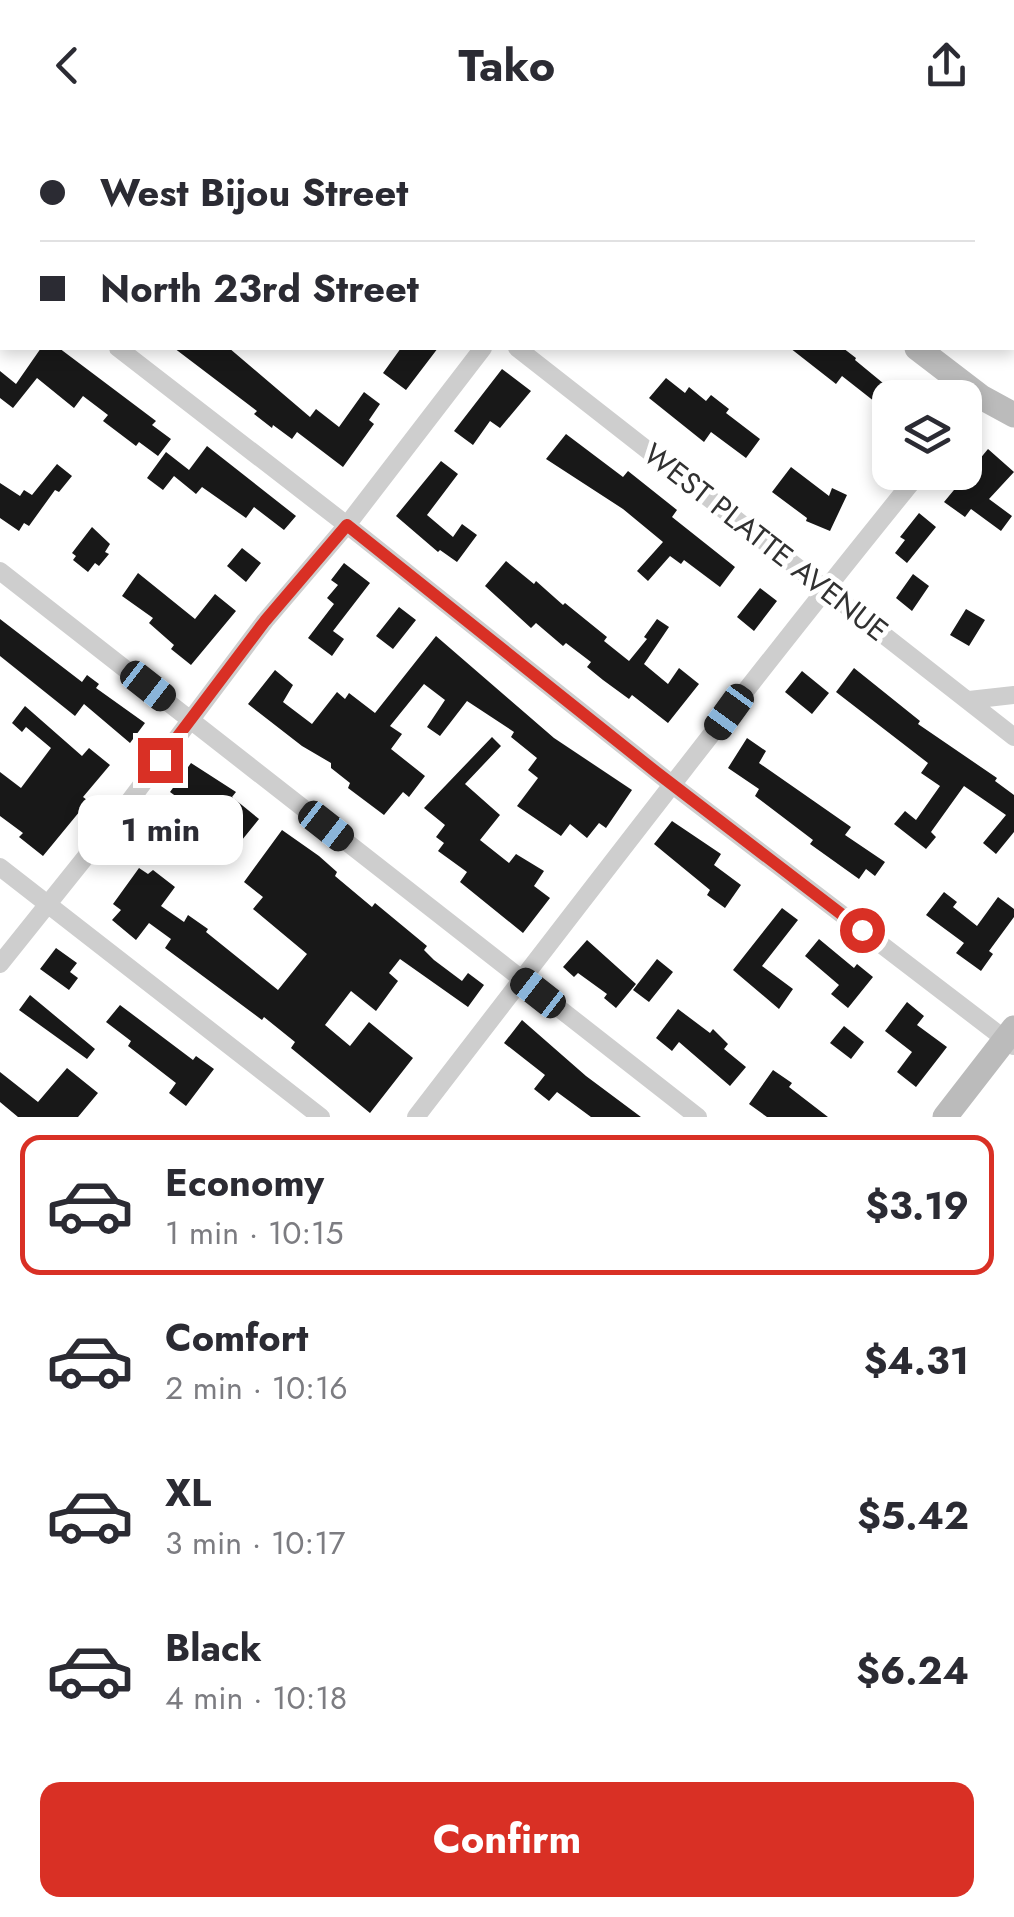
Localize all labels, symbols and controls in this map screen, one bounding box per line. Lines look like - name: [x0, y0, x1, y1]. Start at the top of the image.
- text: Tako: [459, 33, 555, 98]
- icon: back: [40, 38, 95, 93]
- icon: share: [919, 38, 974, 93]
- text: West Bijou Street: [100, 165, 408, 220]
- text: North 23rd Street: [100, 261, 419, 316]
- map controls: [872, 380, 982, 490]
- button: layers: [872, 380, 982, 490]
- street label: WEST PLATTE AVENUE: [635, 433, 897, 651]
- car: [115, 656, 181, 716]
- car: [699, 679, 759, 745]
- route end: [138, 738, 183, 783]
- callout: 1 min: [78, 795, 242, 865]
- car: [293, 796, 359, 856]
- text: 1 min: [121, 807, 200, 853]
- route start: [840, 908, 885, 953]
- car: [505, 963, 571, 1023]
- text: Economy: [165, 1155, 324, 1210]
- icon: car: [45, 1160, 135, 1250]
- text: $3.19: [865, 1178, 969, 1233]
- text: 1 min · 10:15: [165, 1210, 344, 1256]
- text: Comfort: [165, 1310, 308, 1365]
- icon: car: [45, 1315, 135, 1405]
- text: $4.31: [864, 1333, 969, 1388]
- text: 2 min · 10:16: [165, 1365, 348, 1411]
- text: XL: [165, 1465, 211, 1520]
- icon: car: [45, 1470, 135, 1560]
- text: $5.42: [857, 1488, 969, 1543]
- text: 3 min · 10:17: [165, 1520, 345, 1566]
- text: Black: [165, 1620, 262, 1675]
- icon: car: [45, 1625, 135, 1715]
- text: $6.24: [856, 1643, 969, 1698]
- text: 4 min · 10:18: [165, 1675, 347, 1721]
- button: Confirm: [40, 1782, 974, 1897]

